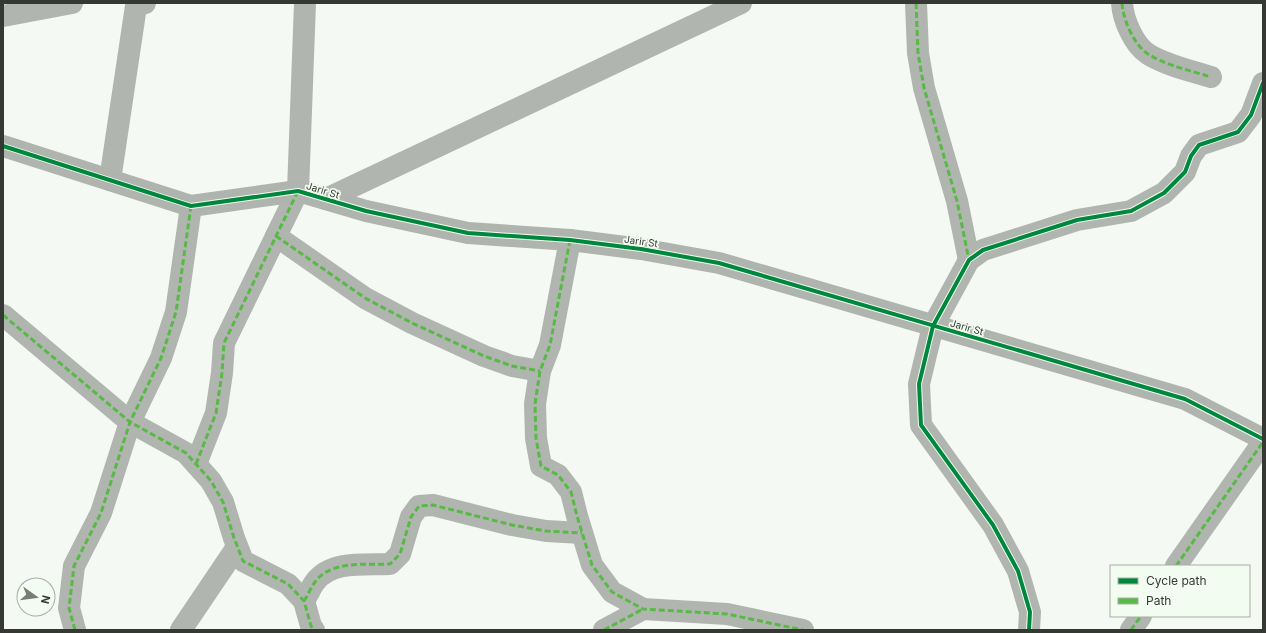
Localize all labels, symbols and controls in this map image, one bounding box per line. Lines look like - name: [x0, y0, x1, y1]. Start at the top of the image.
- street label: Jarir St: [305, 179, 342, 201]
- street label: Jarir St: [623, 233, 659, 249]
- street label: Jarir St: [949, 317, 986, 338]
- legend: [1110, 565, 1250, 617]
- text: Cycle path: [1146, 573, 1207, 588]
- north arrow: [16, 577, 56, 617]
- text: Path: [1146, 593, 1171, 608]
- text: N: [38, 594, 54, 605]

